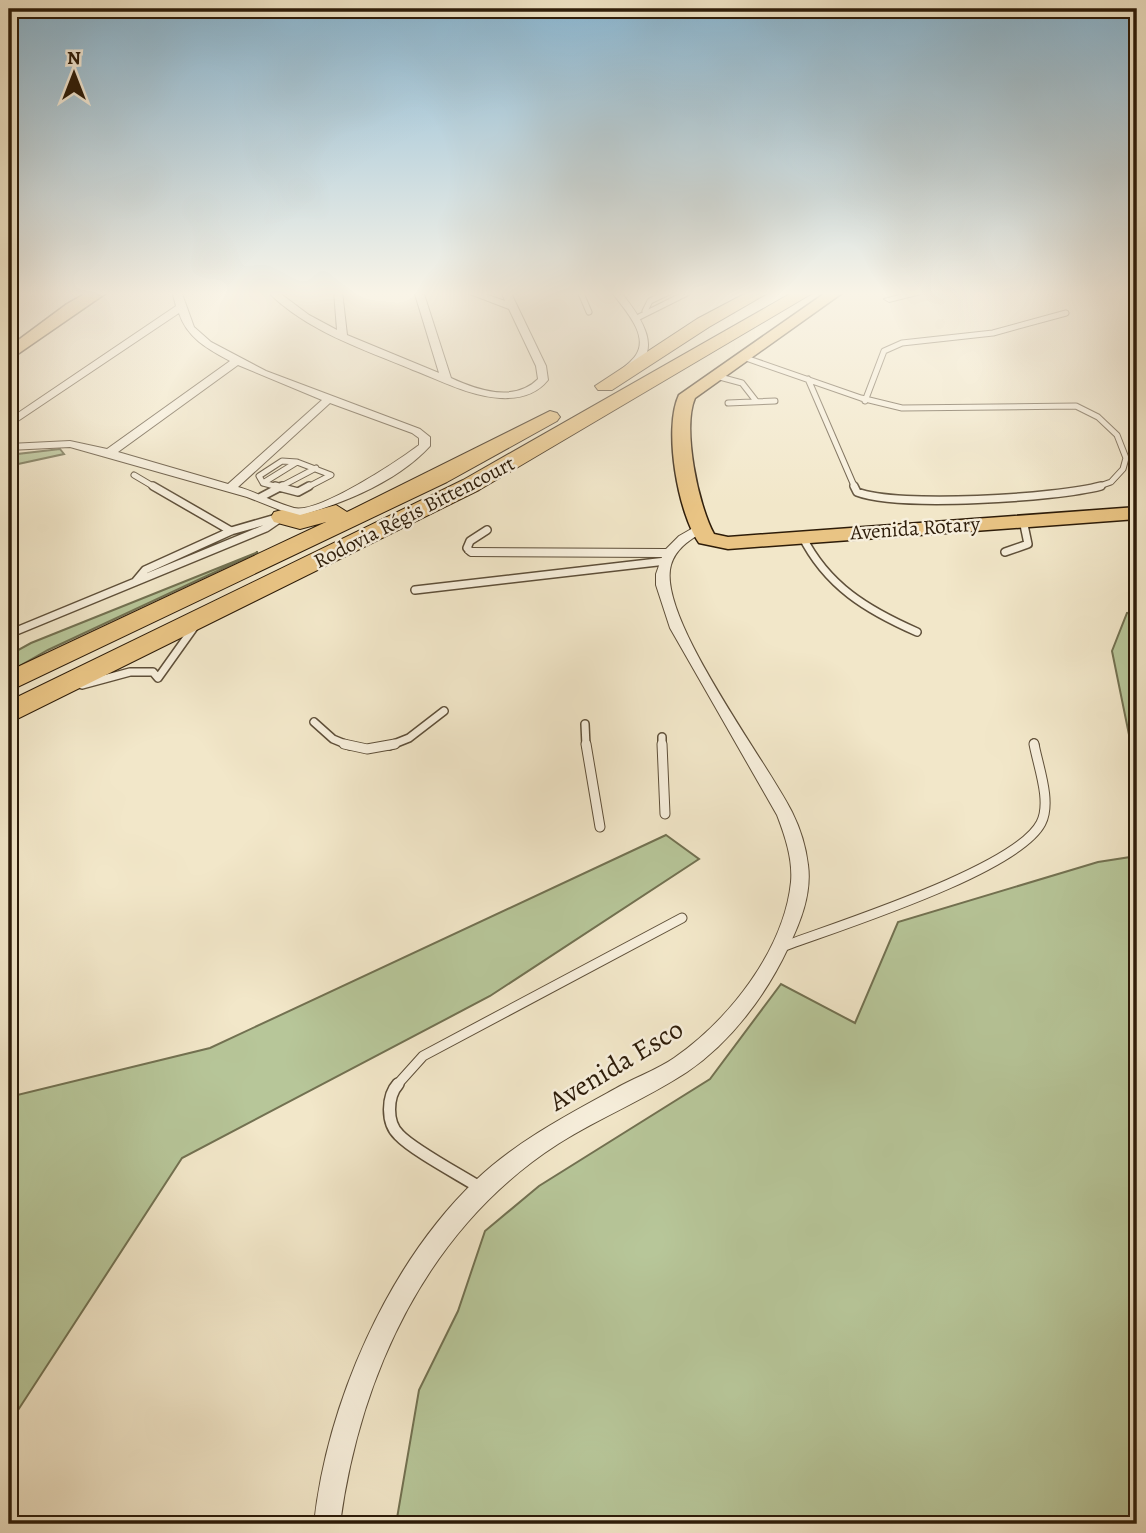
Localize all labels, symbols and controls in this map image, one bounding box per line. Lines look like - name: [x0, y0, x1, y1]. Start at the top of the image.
- north arrow: [38, 38, 108, 108]
- text: N: [67, 45, 81, 71]
- street label: Rodovia Régis Bittencourt: [309, 449, 519, 575]
- street label: Avenida Rotary: [848, 509, 981, 547]
- street label: Avenida Esco: [541, 1010, 690, 1121]

